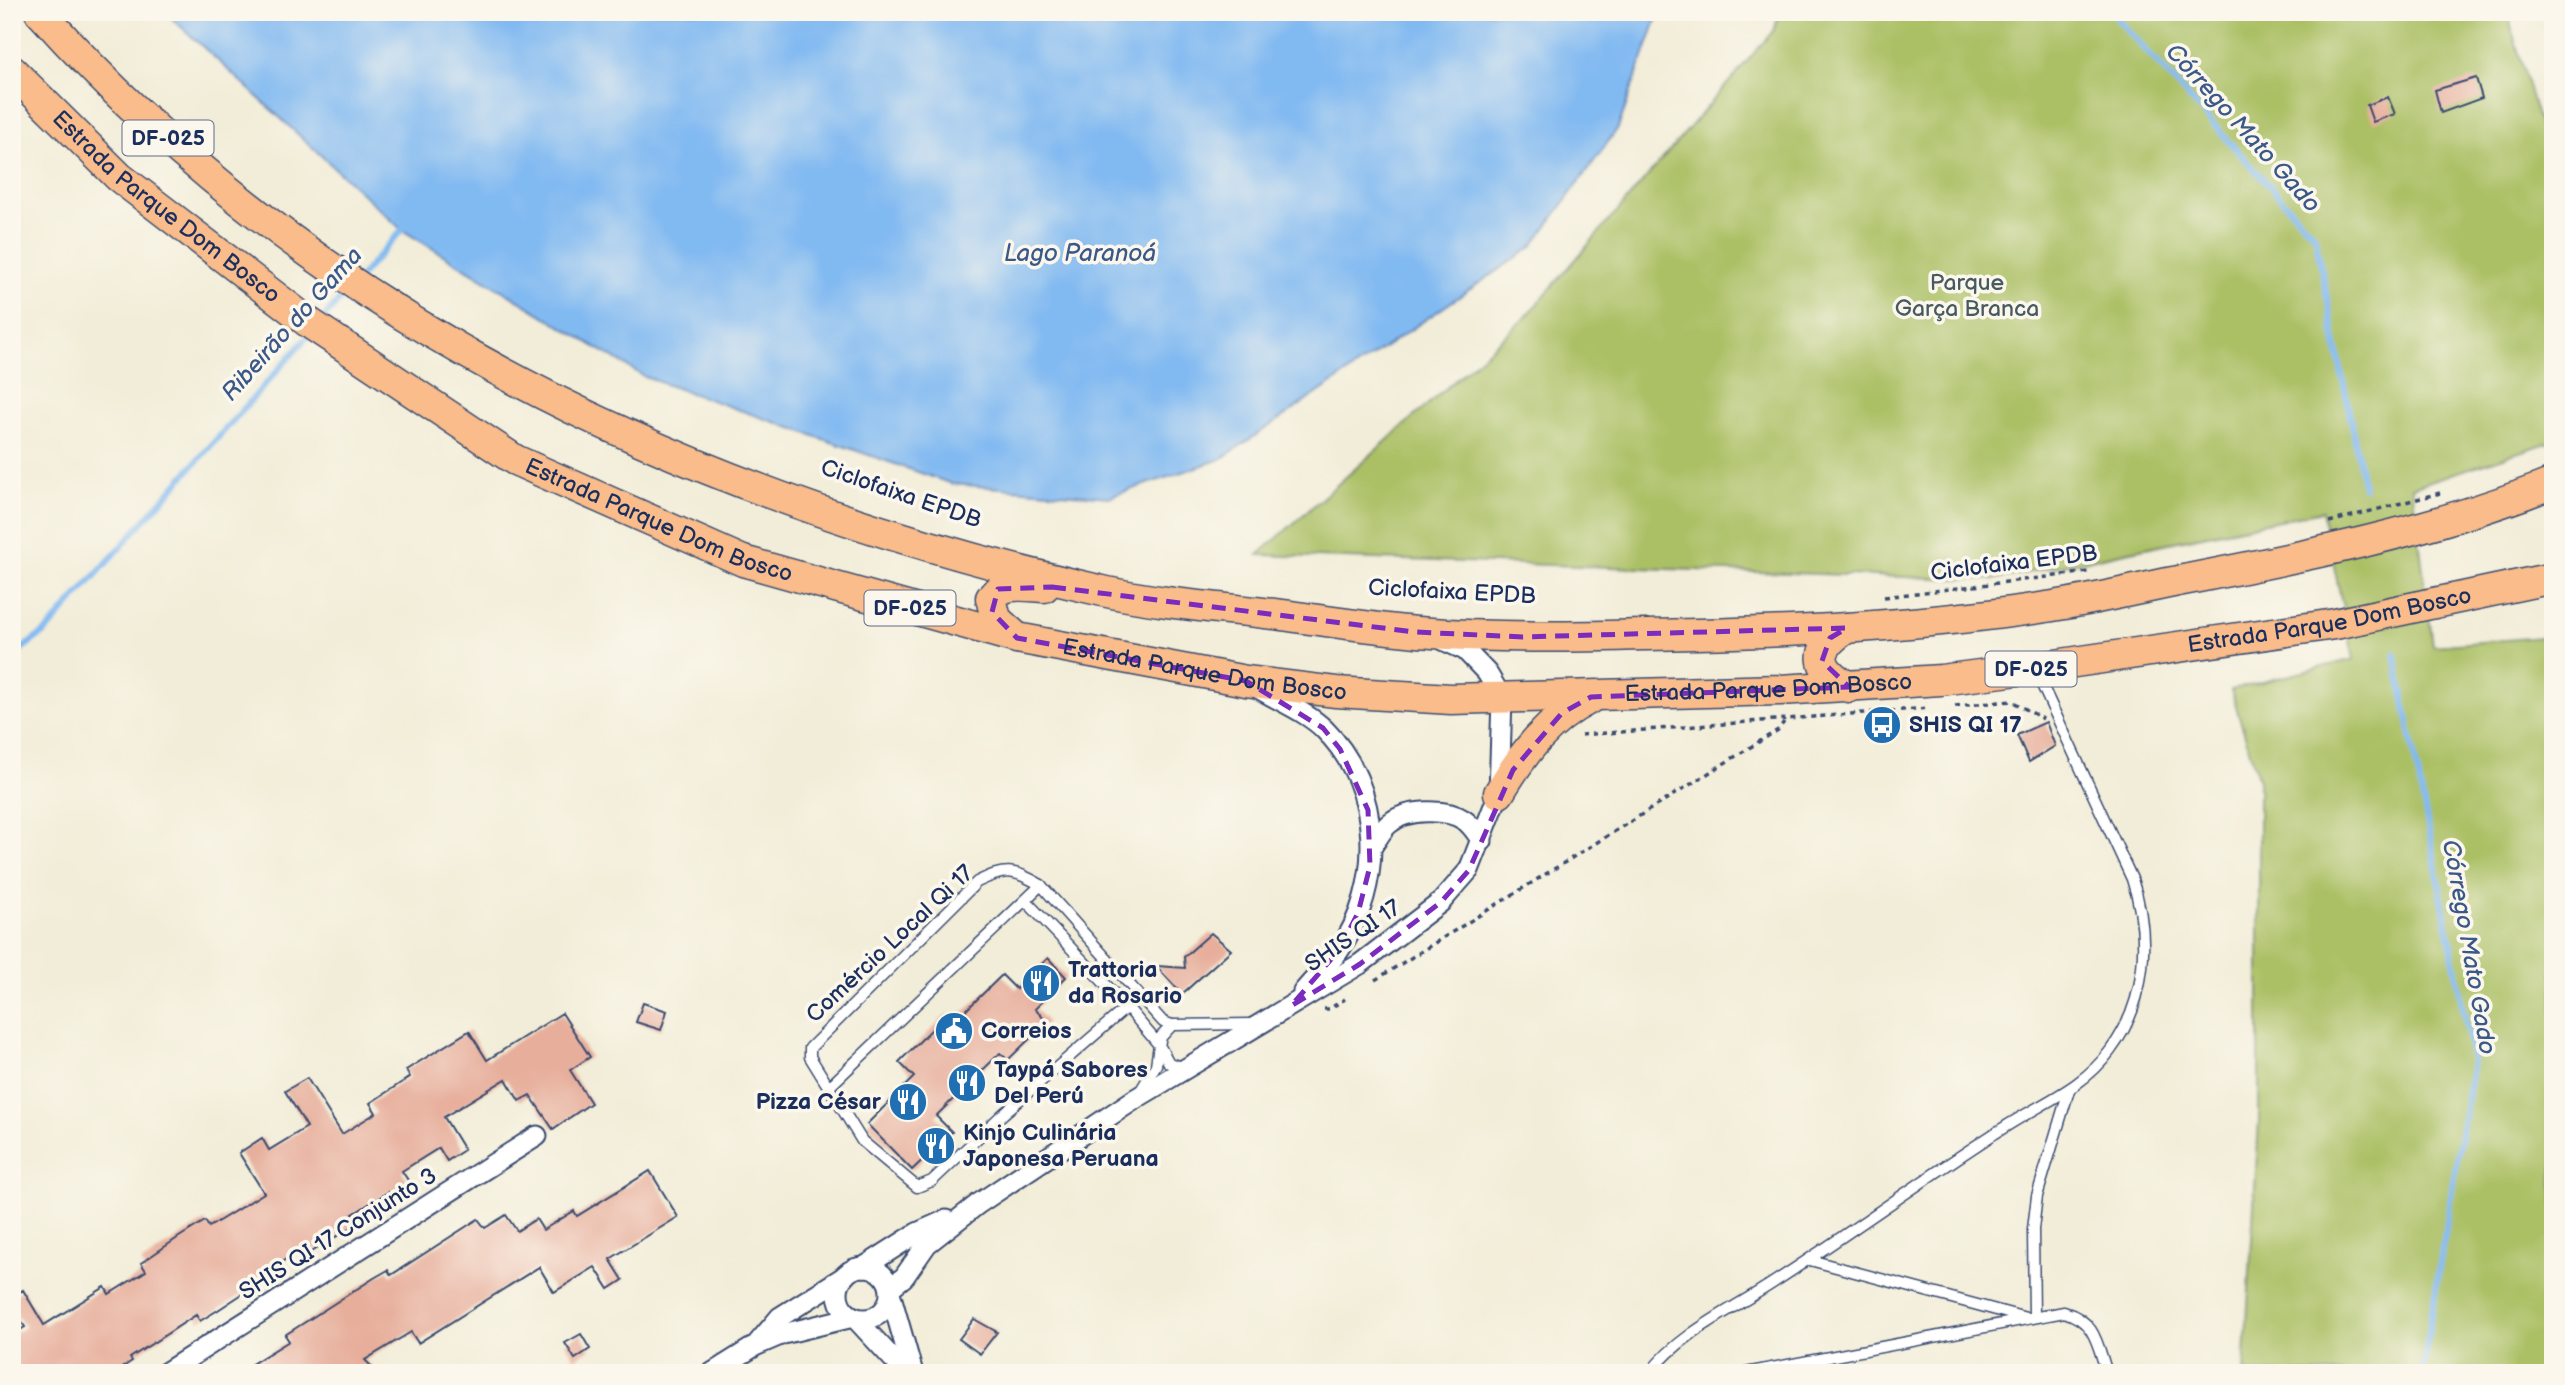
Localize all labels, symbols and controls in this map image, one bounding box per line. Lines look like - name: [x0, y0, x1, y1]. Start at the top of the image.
- water label: Córrego Mato Gado: [2160, 38, 2326, 218]
- street label: Estrada Parque Dom Bosco: [46, 105, 286, 309]
- road number: DF-025: [122, 120, 214, 156]
- water label: Lago Paranoá: [1004, 239, 1156, 268]
- water label: Ribeirão do Gama: [215, 241, 369, 407]
- park label: Parque Garça Branca: [1895, 269, 2039, 323]
- street label: Estrada Parque Dom Bosco: [521, 452, 796, 588]
- street label: Ciclofaixa EPDB: [817, 453, 985, 535]
- street label: Ciclofaixa EPDB: [1929, 539, 2099, 587]
- street label: Ciclofaixa EPDB: [1367, 574, 1537, 610]
- street label: Estrada Parque Dom Bosco: [2186, 582, 2474, 659]
- road number: DF-025: [864, 590, 956, 626]
- street label: Estrada Parque Dom Bosco: [1060, 633, 1347, 707]
- road number: DF-025: [1986, 652, 2076, 686]
- street label: Estrada Parque Dom Bosco: [1624, 668, 1913, 708]
- bus stop icon: SHIS QI 17: [1861, 704, 1903, 746]
- place label: SHIS QI 17: [1909, 711, 2022, 739]
- water label: Córrego Mato Gado: [2436, 837, 2502, 1057]
- street label: Comércio Local Qi 17: [800, 859, 980, 1029]
- street label: SHIS QI 17: [1300, 893, 1407, 978]
- place label: Trattoria da Rosario: [1068, 956, 1182, 1010]
- restaurant icon: Trattoria da Rosario: [1020, 962, 1062, 1004]
- public building icon: Correios: [933, 1010, 975, 1052]
- place label: Correios: [981, 1017, 1072, 1045]
- place label: Taypá Sabores Del Perú: [994, 1056, 1148, 1110]
- restaurant icon: Taypá Sabores Del Perú: [946, 1062, 988, 1104]
- restaurant icon: Pizza César: [887, 1081, 929, 1123]
- place label: Pizza César: [756, 1088, 882, 1116]
- place label: Kinjo Culinária Japonesa Peruana: [963, 1119, 1159, 1173]
- restaurant icon: Kinjo Culinária Japonesa Peruana: [915, 1125, 957, 1167]
- street label: SHIS QI 17 Conjunto 3: [234, 1162, 442, 1306]

